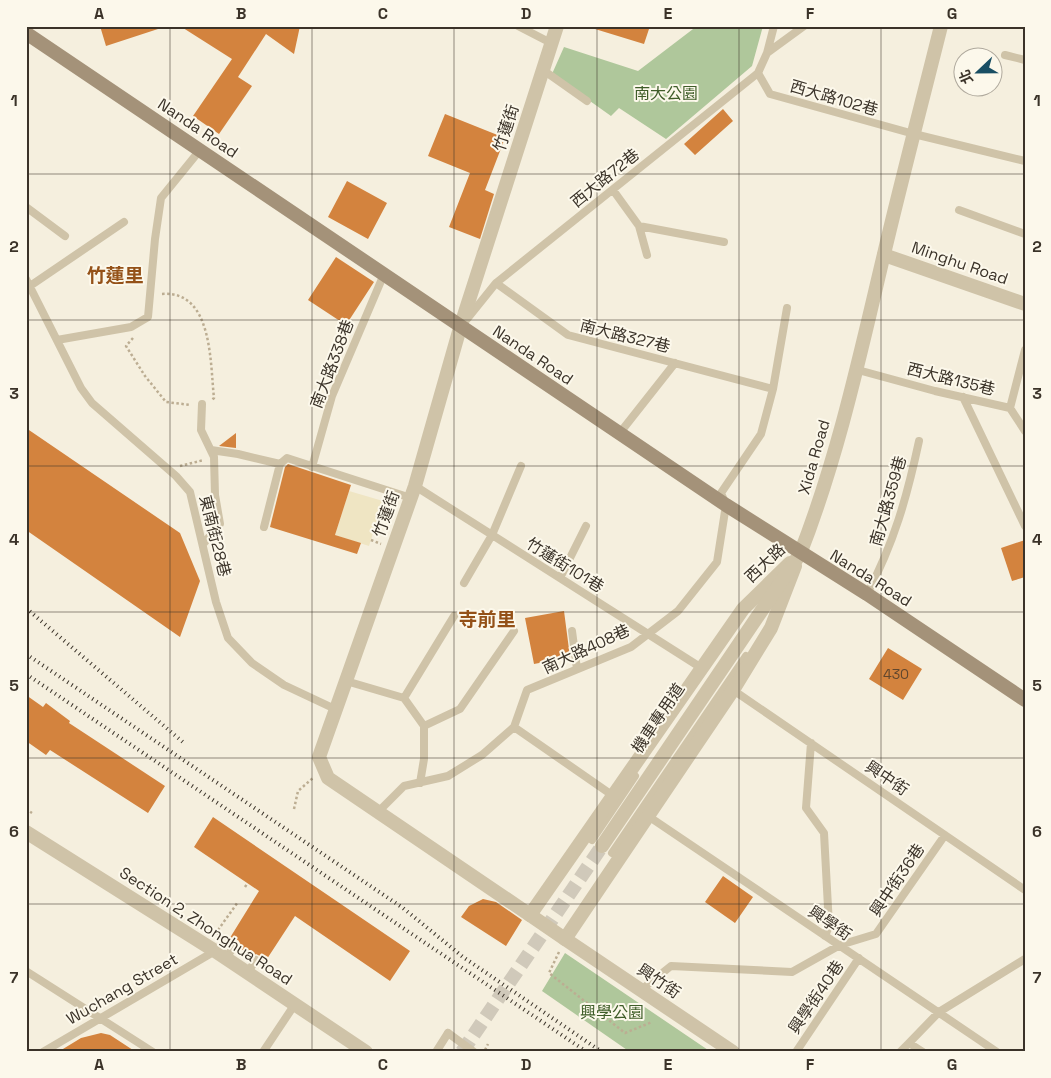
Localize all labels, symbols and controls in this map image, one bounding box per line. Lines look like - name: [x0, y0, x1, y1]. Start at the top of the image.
- text: A: [94, 3, 104, 24]
- text: B: [236, 3, 246, 24]
- text: C: [378, 3, 388, 24]
- text: D: [521, 3, 531, 24]
- text: E: [664, 3, 673, 24]
- text: F: [806, 3, 815, 24]
- text: G: [947, 3, 957, 24]
- north arrow: [954, 48, 1004, 98]
- text: 北: [955, 67, 977, 87]
- street label: 西大路102巷: [788, 75, 880, 121]
- park label: 南大公園: [634, 83, 698, 104]
- text: 1: [10, 90, 18, 111]
- text: 1: [1033, 90, 1041, 111]
- street label: Nanda Road: [154, 93, 242, 163]
- street label: 竹蓮街: [489, 102, 523, 154]
- street label: 西大路72巷: [566, 144, 644, 212]
- text: 2: [9, 236, 19, 257]
- text: 2: [1032, 236, 1042, 257]
- street label: Minghu Road: [909, 237, 1011, 289]
- district label: 竹蓮里: [86, 263, 144, 288]
- street label: 南大路327巷: [578, 315, 672, 357]
- street label: 南大路338巷: [305, 317, 359, 411]
- street label: Nanda Road: [489, 320, 577, 390]
- street label: 西大路135巷: [905, 358, 997, 400]
- text: 3: [9, 383, 19, 404]
- text: 3: [1032, 383, 1042, 404]
- street label: Xida Road: [793, 417, 835, 497]
- street label: 南大路359巷: [865, 453, 911, 549]
- street label: 竹蓮街: [368, 488, 404, 540]
- street label: 東南街28巷: [195, 493, 235, 579]
- text: 4: [9, 529, 19, 550]
- text: 4: [1032, 529, 1042, 550]
- street label: 竹蓮街101巷: [522, 533, 608, 597]
- street label: 西大路: [740, 539, 790, 587]
- street label: Nanda Road: [826, 545, 916, 611]
- district label: 寺前里: [458, 607, 516, 632]
- street label: 南大路408巷: [539, 620, 633, 678]
- house number: 430: [883, 665, 909, 683]
- text: 5: [9, 675, 19, 696]
- text: 5: [1032, 675, 1042, 696]
- street label: 機車專用道: [627, 679, 689, 757]
- street label: 興中街: [861, 756, 913, 800]
- text: 6: [9, 821, 19, 842]
- text: 6: [1032, 821, 1042, 842]
- street label: 興中街36巷: [865, 840, 929, 920]
- street label: Section 2, Zhonghua Road: [116, 862, 296, 990]
- street label: 興學街: [804, 901, 856, 945]
- street label: Wuchang Street: [62, 949, 182, 1029]
- street label: 興學街40巷: [784, 956, 848, 1038]
- street label: 興竹街: [633, 959, 685, 1003]
- text: 7: [10, 967, 19, 988]
- text: 7: [1033, 967, 1042, 988]
- park label: 興學公園: [580, 1002, 644, 1023]
- text: A: [94, 1054, 104, 1075]
- text: B: [236, 1054, 246, 1075]
- text: C: [378, 1054, 388, 1075]
- text: D: [521, 1054, 531, 1075]
- text: E: [664, 1054, 673, 1075]
- text: F: [806, 1054, 815, 1075]
- text: G: [947, 1054, 957, 1075]

